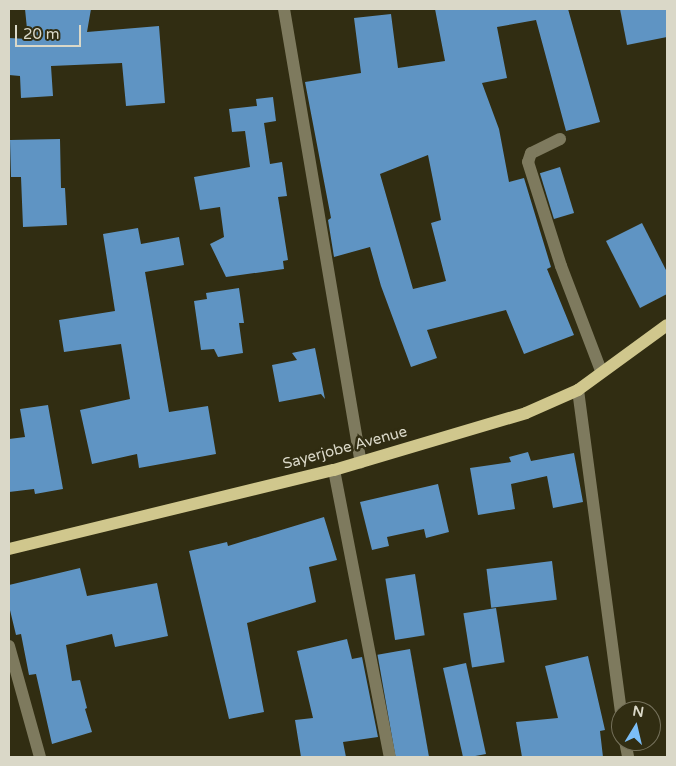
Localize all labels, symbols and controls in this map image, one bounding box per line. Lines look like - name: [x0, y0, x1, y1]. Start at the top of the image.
- scale bar: [18, 15, 84, 47]
- text: 20 m: [23, 25, 60, 43]
- street label: Sayerjobe Avenue: [281, 423, 409, 473]
- north arrow: [611, 701, 661, 751]
- text: N: [631, 702, 645, 721]

